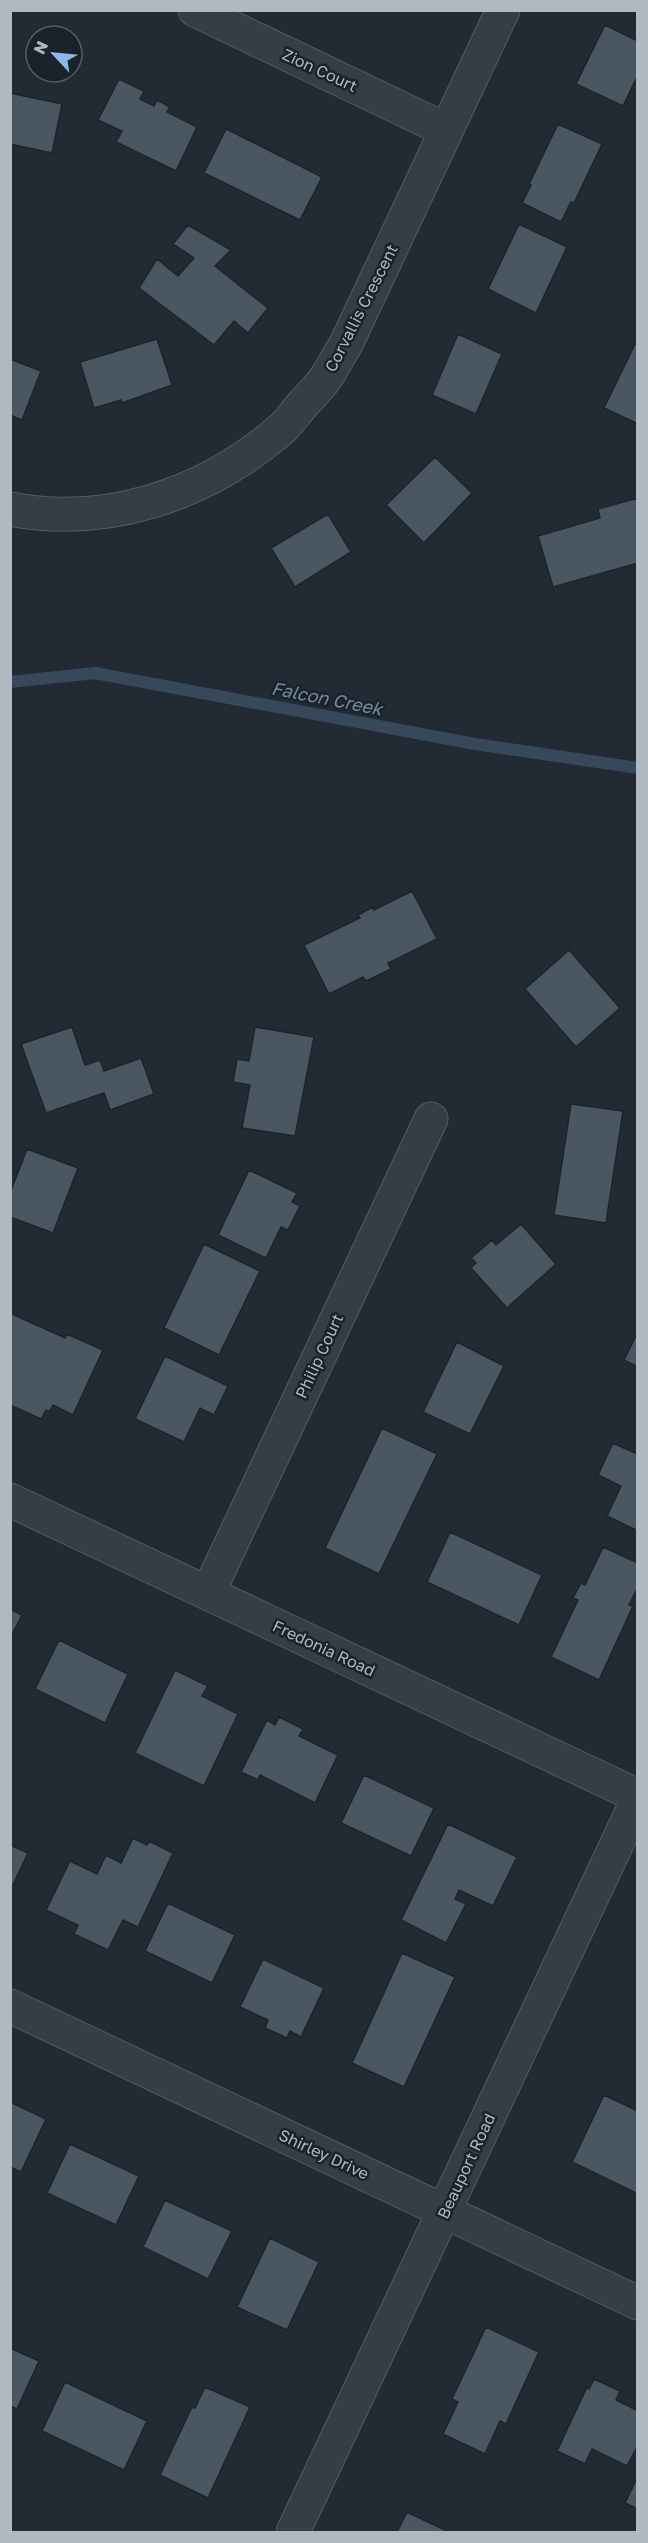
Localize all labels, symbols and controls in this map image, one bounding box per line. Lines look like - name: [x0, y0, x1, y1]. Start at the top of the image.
- north arrow: [24, 24, 84, 84]
- text: N: [29, 38, 52, 57]
- street label: Zion Court: [279, 44, 361, 96]
- street label: Corvallis Crescent: [320, 241, 402, 375]
- water label: Falcon Creek: [270, 676, 386, 720]
- street label: Philip Court: [291, 1311, 347, 1401]
- street label: Fredonia Road: [270, 1616, 378, 1680]
- street label: Beauport Road: [433, 2110, 499, 2222]
- street label: Shirley Drive: [276, 2124, 372, 2184]

